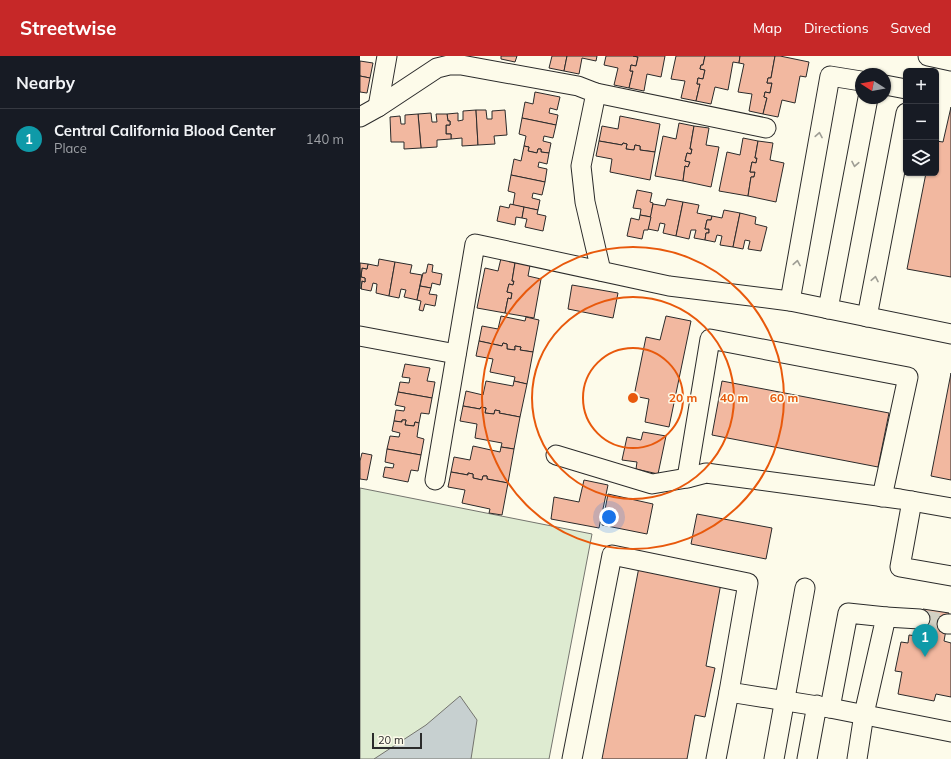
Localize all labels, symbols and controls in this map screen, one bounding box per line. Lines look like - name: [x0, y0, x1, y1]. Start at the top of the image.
- text: Streetwise: [20, 16, 116, 40]
- text: Map: [753, 19, 782, 37]
- text: Directions: [804, 19, 869, 37]
- text: Saved: [891, 19, 931, 37]
- north arrow: [855, 68, 891, 104]
- map controls: [903, 68, 939, 176]
- button: +: [903, 68, 939, 104]
- text: Nearby: [16, 72, 75, 93]
- button: −: [903, 104, 939, 140]
- text: Central California Blood Center: [54, 121, 276, 140]
- text: 1: [25, 131, 33, 147]
- text: 140 m: [306, 131, 344, 147]
- one-way arrow: [815, 132, 823, 138]
- text: Place: [54, 140, 87, 156]
- button: layers: [903, 140, 939, 176]
- one-way arrow: [852, 161, 860, 167]
- one-way arrow: [792, 260, 800, 266]
- one-way arrow: [870, 276, 878, 282]
- text: 20 m: [669, 390, 697, 405]
- text: 40 m: [720, 390, 748, 405]
- text: 60 m: [770, 390, 798, 405]
- centre of rings: [626, 391, 640, 405]
- your location: [599, 507, 619, 527]
- pin: 1: [912, 624, 938, 657]
- scale bar: [372, 731, 422, 750]
- text: 20 m: [378, 733, 404, 747]

